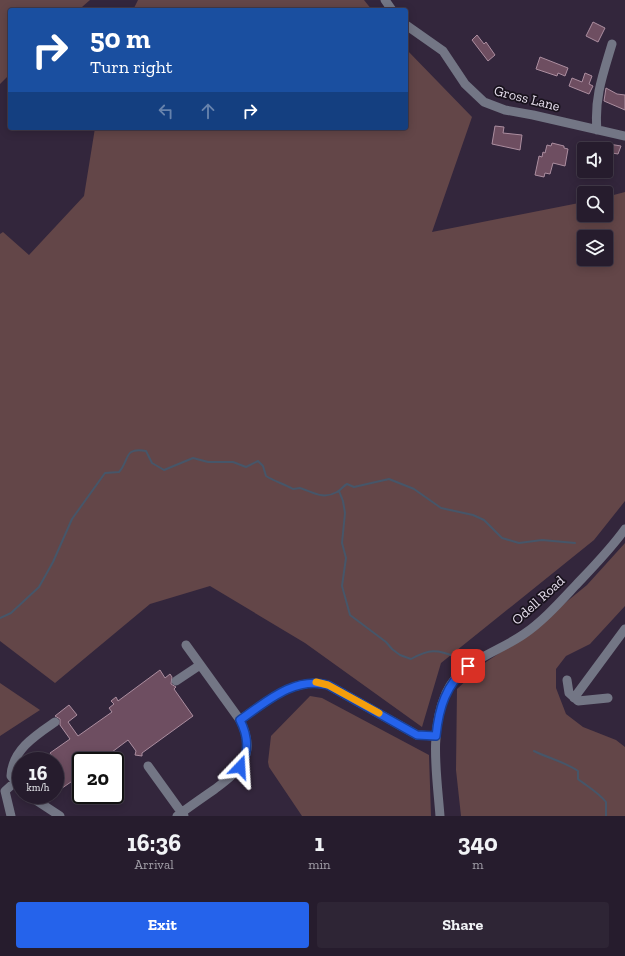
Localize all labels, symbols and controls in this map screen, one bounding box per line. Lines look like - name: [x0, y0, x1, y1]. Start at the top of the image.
- text: 50 m: [90, 22, 151, 55]
- icon: right: [24, 24, 76, 76]
- text: Turn right: [90, 56, 172, 78]
- street label: Gross Lane: [492, 82, 562, 115]
- icon: left: [155, 100, 177, 122]
- icon: ahead: [197, 100, 219, 122]
- icon: right: [239, 100, 261, 122]
- map controls: [577, 142, 613, 266]
- button: sound: [577, 142, 613, 178]
- button: search: [577, 186, 613, 222]
- button: layers: [577, 230, 613, 266]
- street label: Odell Road: [508, 572, 568, 629]
- pin: [451, 649, 485, 683]
- icon: arrive: [457, 655, 479, 677]
- position arrow: [219, 746, 261, 788]
- speed limit sign: 20: [72, 752, 124, 804]
- text: 16: [29, 761, 47, 785]
- text: km/h: [27, 782, 49, 794]
- text: 16:36: [127, 828, 181, 857]
- text: 1: [315, 828, 324, 857]
- text: 340: [458, 828, 498, 857]
- text: Arrival: [135, 857, 174, 872]
- text: min: [308, 857, 331, 872]
- text: m: [472, 857, 483, 872]
- button: Exit: [16, 902, 309, 948]
- button: Share: [317, 902, 609, 948]

